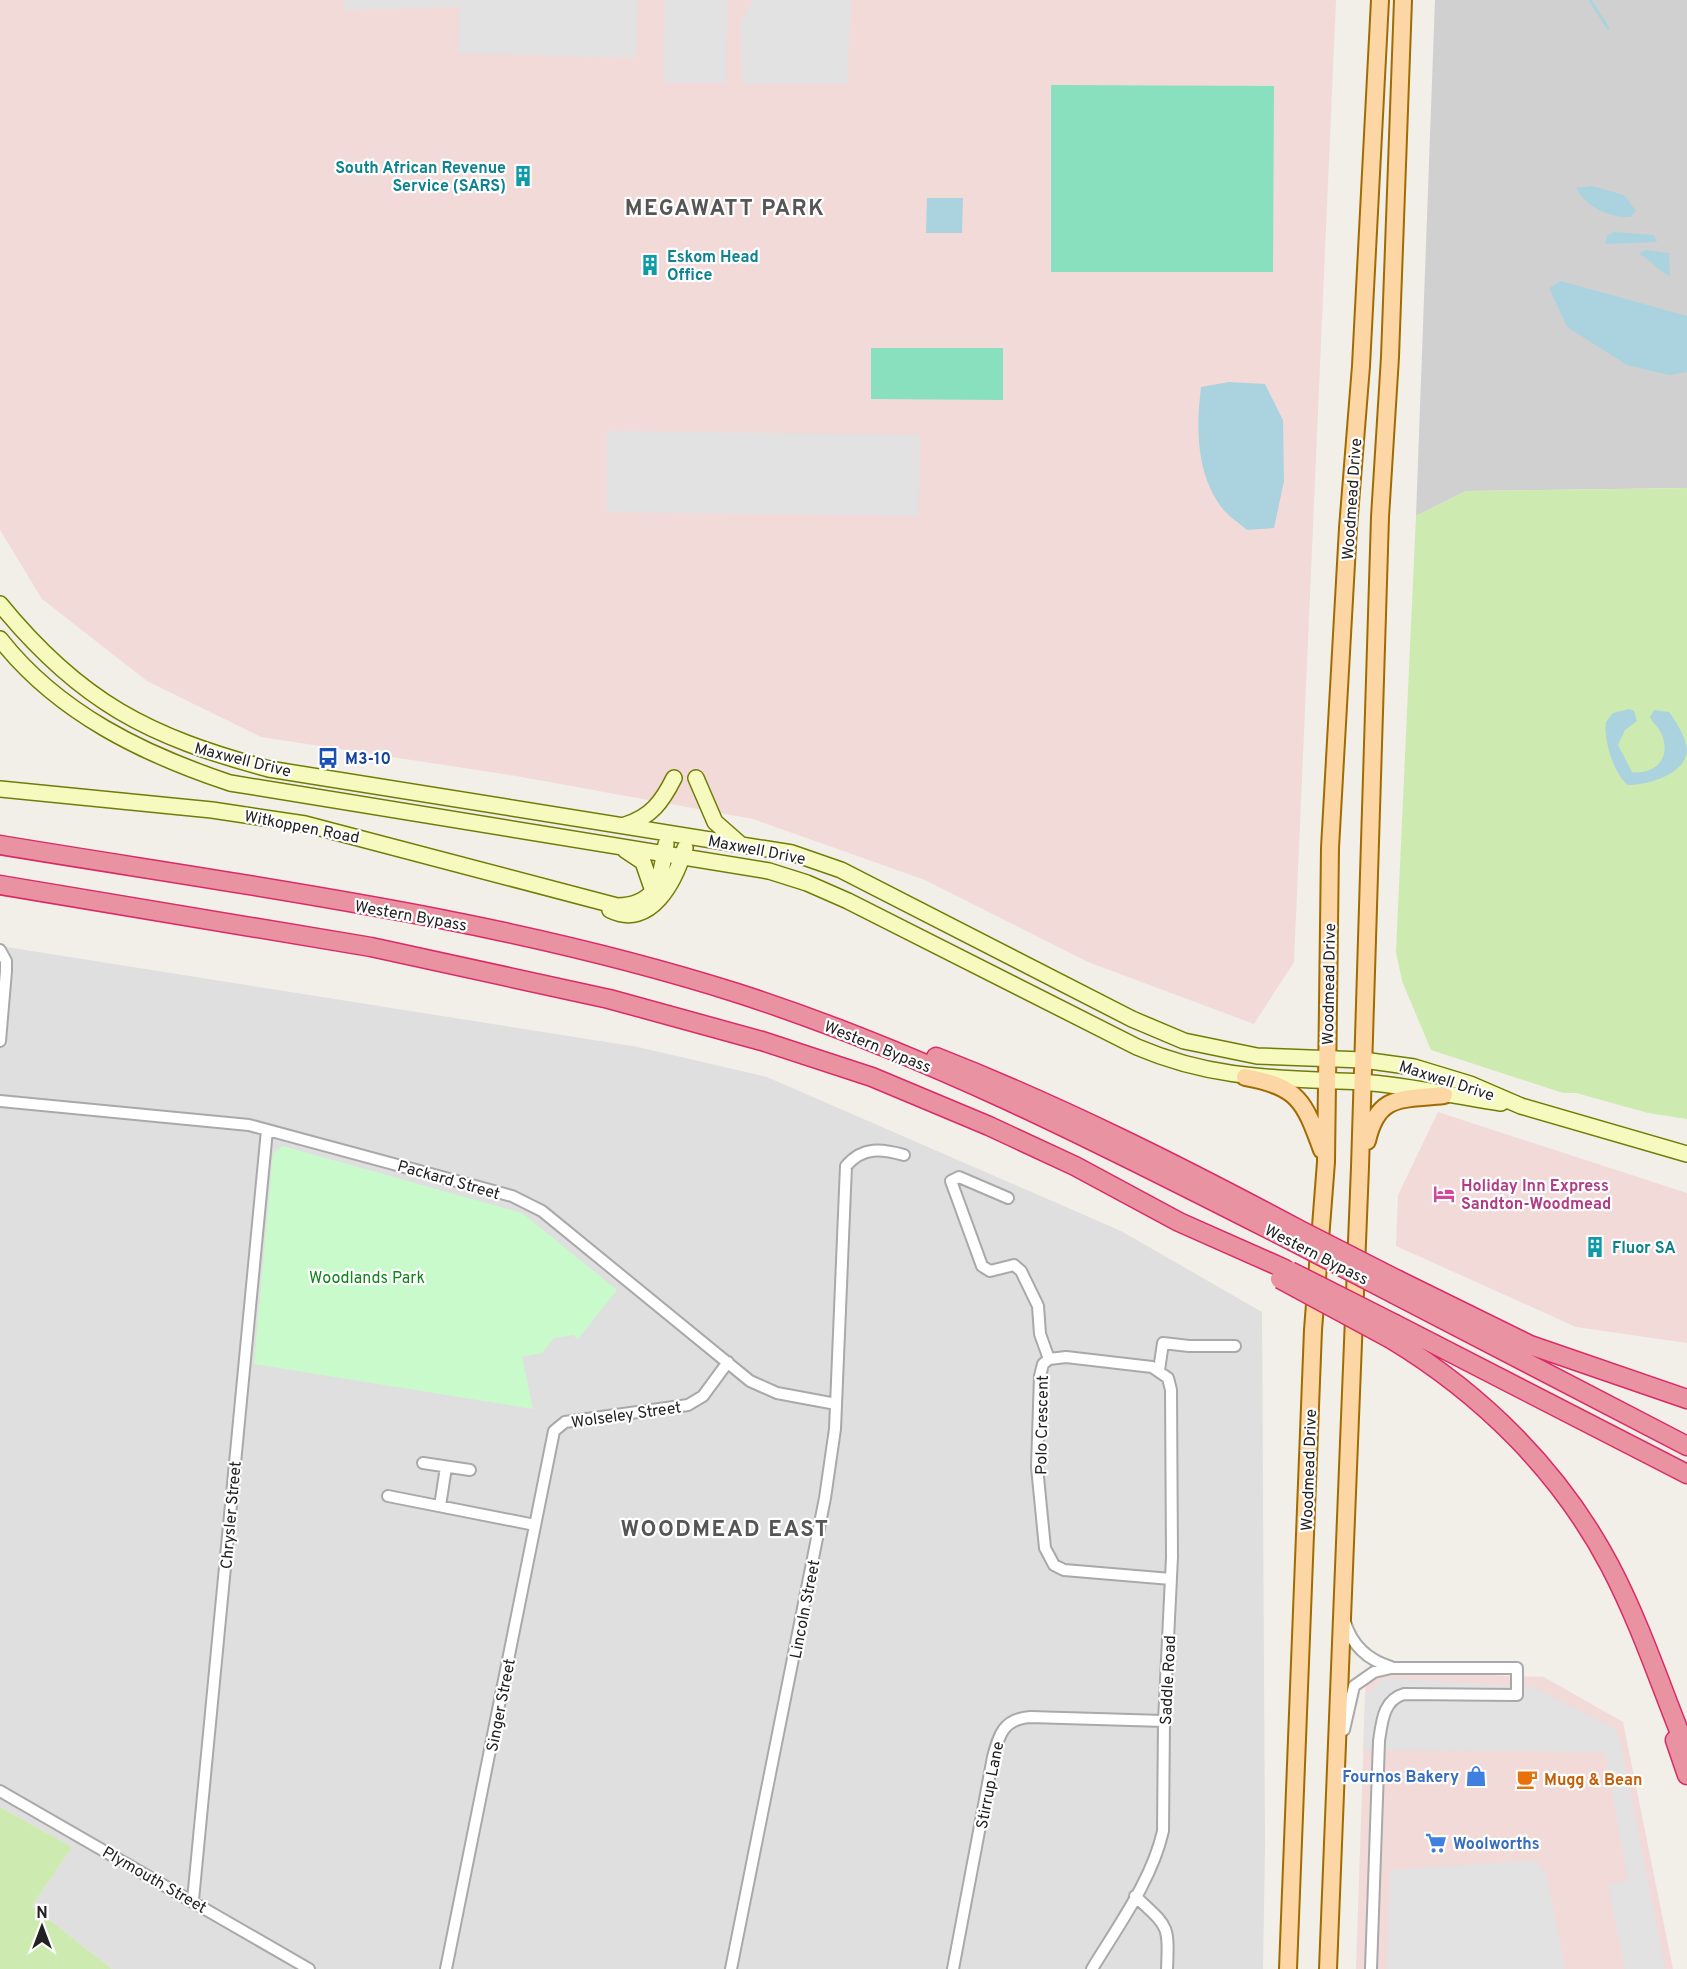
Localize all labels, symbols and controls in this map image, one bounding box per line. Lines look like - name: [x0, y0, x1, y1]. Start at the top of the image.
- place label: South African Revenue Service (SARS): [335, 159, 506, 197]
- building icon: South African Revenue Service (SARS): [511, 164, 535, 188]
- district label: MEGAWATT PARK: [625, 196, 825, 223]
- place label: Eskom Head Office: [667, 248, 759, 286]
- building icon: Eskom Head Office: [638, 253, 662, 277]
- street label: Woodmead Drive: [1339, 438, 1367, 561]
- street label: Maxwell Drive: [192, 739, 293, 783]
- bus stop icon: M3-10: [316, 746, 340, 770]
- place label: M3-10: [345, 750, 391, 770]
- street label: Witkoppen Road: [242, 807, 361, 849]
- street label: Maxwell Drive: [706, 832, 807, 870]
- street label: Western Bypass: [353, 897, 468, 937]
- street label: Woodmead Drive: [1319, 923, 1341, 1045]
- street label: Western Bypass: [821, 1017, 934, 1078]
- street label: Maxwell Drive: [1396, 1057, 1497, 1107]
- street label: Packard Street: [395, 1157, 502, 1205]
- place label: Holiday Inn Express Sandton-Woodmead: [1461, 1177, 1611, 1215]
- hotel icon: Holiday Inn Express Sandton-Woodmead: [1432, 1182, 1456, 1206]
- street label: Western Bypass: [1261, 1221, 1371, 1291]
- building icon: Fluor SA: [1583, 1235, 1607, 1259]
- place label: Fluor SA: [1612, 1239, 1676, 1259]
- park label: Woodlands Park: [309, 1269, 425, 1289]
- street label: Polo Crescent: [1032, 1375, 1054, 1475]
- street label: Wolseley Street: [570, 1398, 683, 1434]
- street label: Woodmead Drive: [1298, 1409, 1322, 1531]
- street label: Chrysler Street: [217, 1460, 247, 1570]
- district label: WOODMEAD EAST: [620, 1517, 830, 1544]
- street label: Lincoln Street: [787, 1558, 825, 1661]
- street label: Saddle Road: [1157, 1635, 1181, 1725]
- street label: Singer Street: [483, 1657, 521, 1754]
- street label: Stirrup Lane: [973, 1740, 1009, 1831]
- shop icon: Fournos Bakery: [1464, 1764, 1488, 1788]
- cafe icon: Mugg & Bean: [1515, 1767, 1539, 1791]
- place label: Fournos Bakery: [1342, 1768, 1459, 1788]
- place label: Mugg & Bean: [1544, 1771, 1642, 1791]
- supermarket icon: Woolworths: [1424, 1831, 1448, 1855]
- place label: Woolworths: [1453, 1835, 1540, 1855]
- street label: Plymouth Street: [98, 1843, 210, 1919]
- north arrow: [12, 1897, 72, 1957]
- text: N: [36, 1904, 48, 1924]

